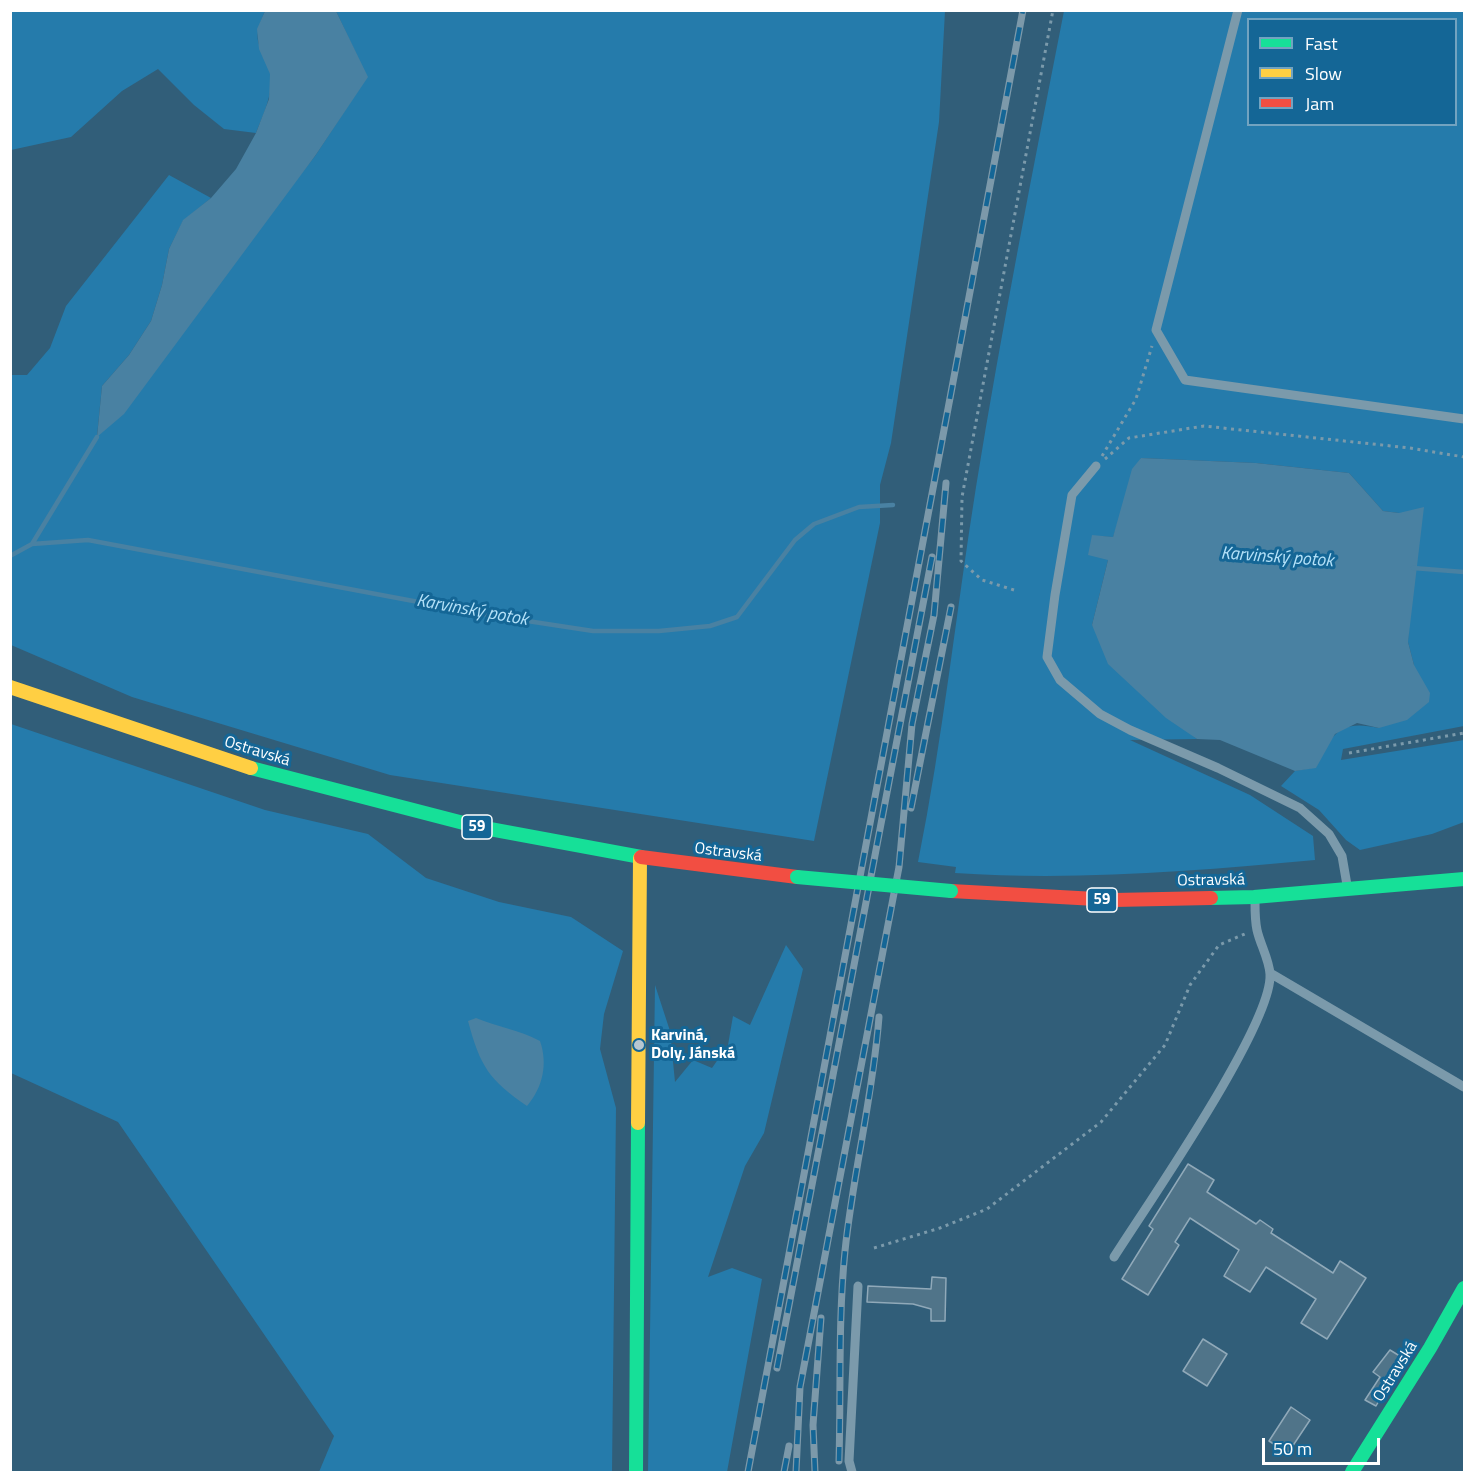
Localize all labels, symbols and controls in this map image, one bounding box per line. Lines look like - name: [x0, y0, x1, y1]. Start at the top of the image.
- legend: [1247, 18, 1457, 126]
- text: Fast: [1305, 30, 1338, 57]
- text: Slow: [1305, 60, 1342, 87]
- text: Jam: [1305, 90, 1334, 117]
- water label: Karvinský potok: [1220, 543, 1334, 573]
- water label: Karvinský potok: [415, 591, 529, 631]
- street label: Ostravská: [222, 733, 292, 771]
- road number: 59: [462, 815, 492, 839]
- street label: Ostravská: [693, 839, 763, 867]
- street label: Ostravská: [1177, 871, 1245, 891]
- road number: 59: [1087, 888, 1117, 912]
- place label: Karviná, Doly, Jánská: [651, 1026, 735, 1064]
- marker: Karviná, Doly, Jánská: [632, 1038, 646, 1052]
- street label: Ostravská: [1370, 1338, 1422, 1406]
- scale bar: [1265, 1426, 1384, 1464]
- text: 50 m: [1273, 1435, 1312, 1462]

